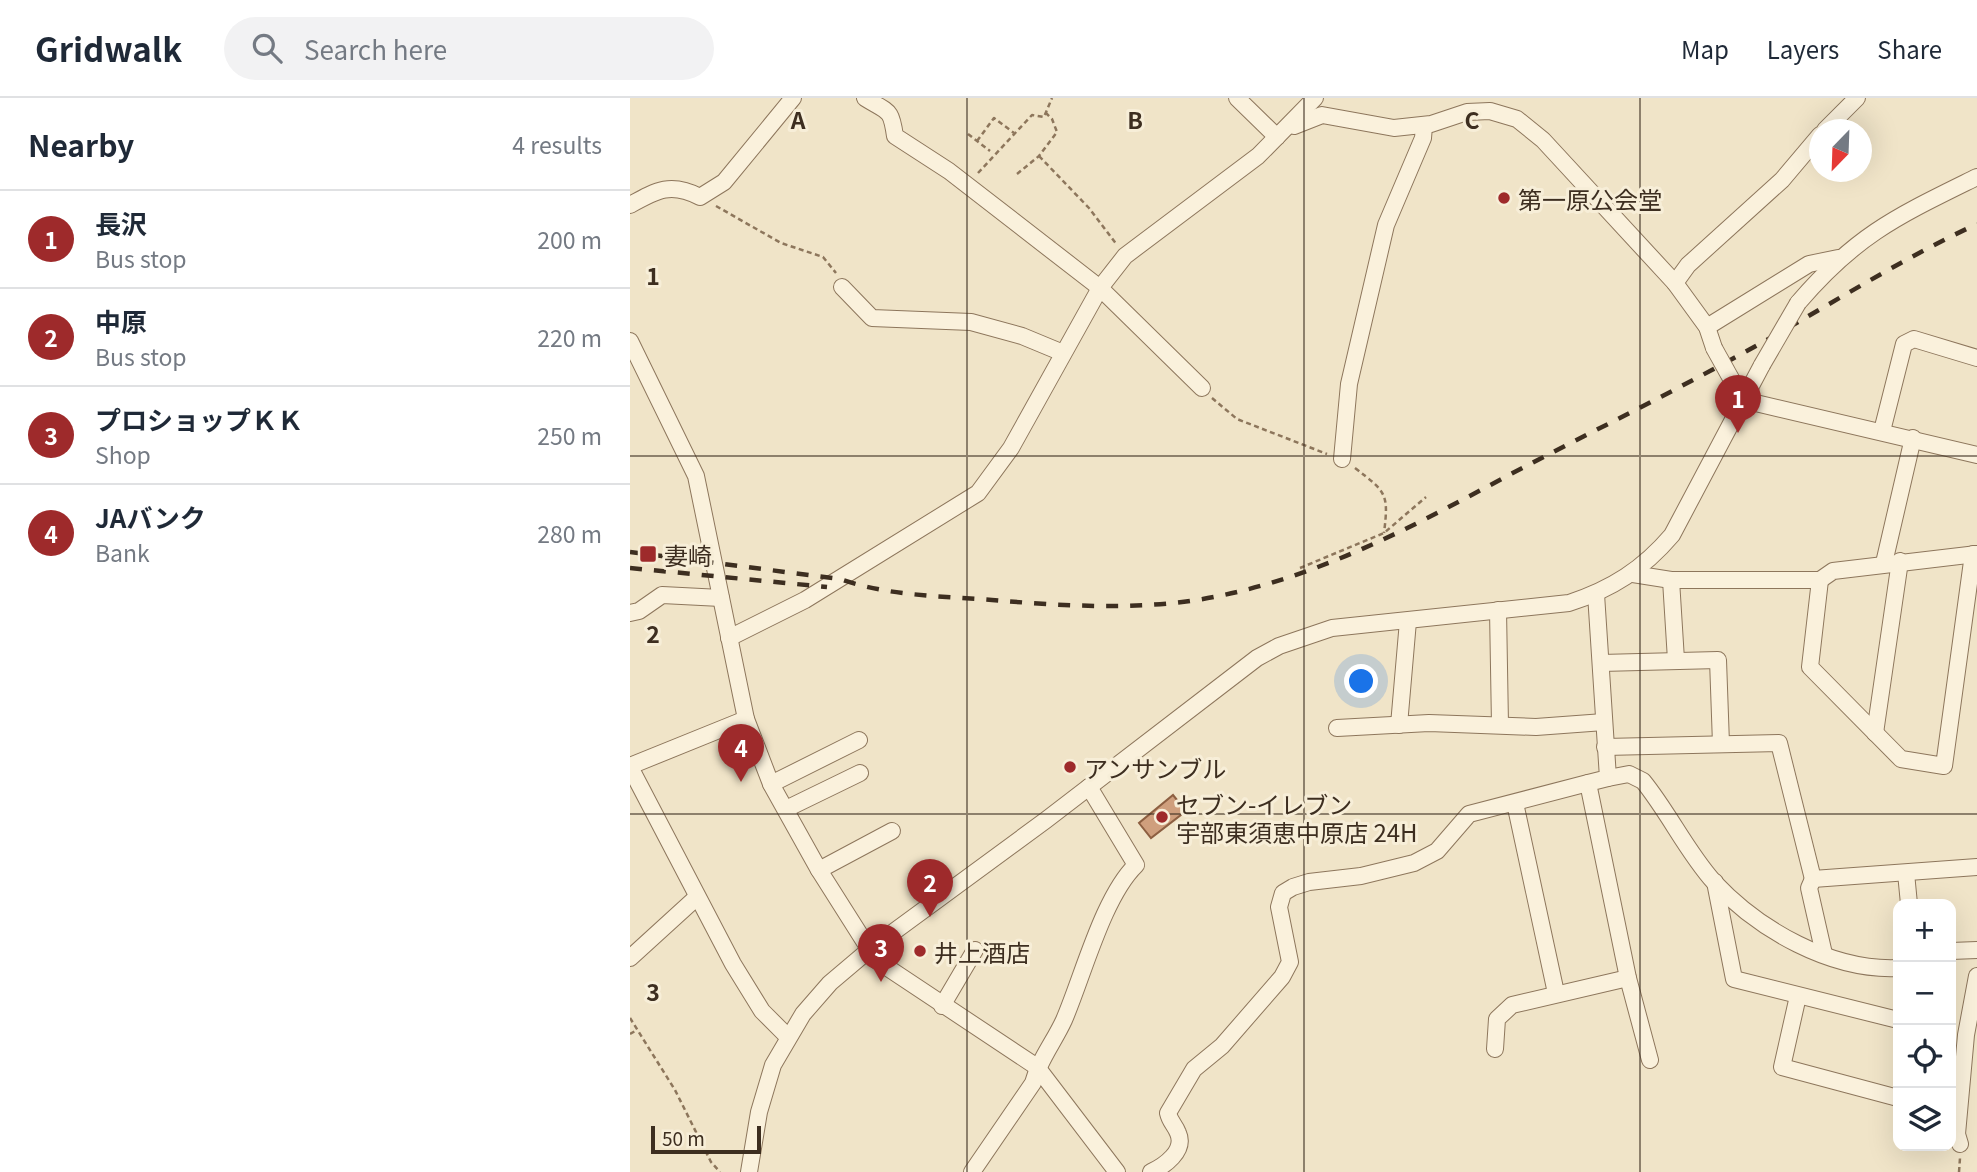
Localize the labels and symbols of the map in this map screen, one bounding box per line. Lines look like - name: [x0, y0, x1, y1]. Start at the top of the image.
- text: A: [790, 102, 806, 136]
- text: B: [1127, 102, 1143, 136]
- text: C: [1464, 102, 1480, 136]
- north arrow: [1809, 119, 1872, 182]
- place label: 第一原公会堂: [1518, 181, 1662, 216]
- marker: 第一原公会堂: [1496, 190, 1512, 206]
- text: 1: [646, 258, 660, 292]
- pin: 1: [1715, 375, 1761, 433]
- place label: 妻崎: [664, 537, 712, 572]
- marker: 妻崎: [638, 544, 658, 564]
- text: 2: [646, 616, 660, 650]
- your location: [1344, 664, 1378, 698]
- pin: 4: [718, 724, 764, 782]
- place label: アンサンブル: [1084, 750, 1226, 785]
- marker: アンサンブル: [1062, 759, 1078, 775]
- place label: セブン-イレブン 宇部東須恵中原店 24H: [1176, 786, 1418, 849]
- marker: セブン-イレブン 宇部東須恵中原店 24H: [1154, 809, 1170, 825]
- pin: 2: [907, 859, 953, 917]
- pin: 3: [858, 924, 904, 982]
- place label: 井上酒店: [934, 934, 1030, 969]
- marker: 井上酒店: [912, 943, 928, 959]
- text: 3: [646, 974, 660, 1008]
- scale bar: [651, 1123, 761, 1155]

